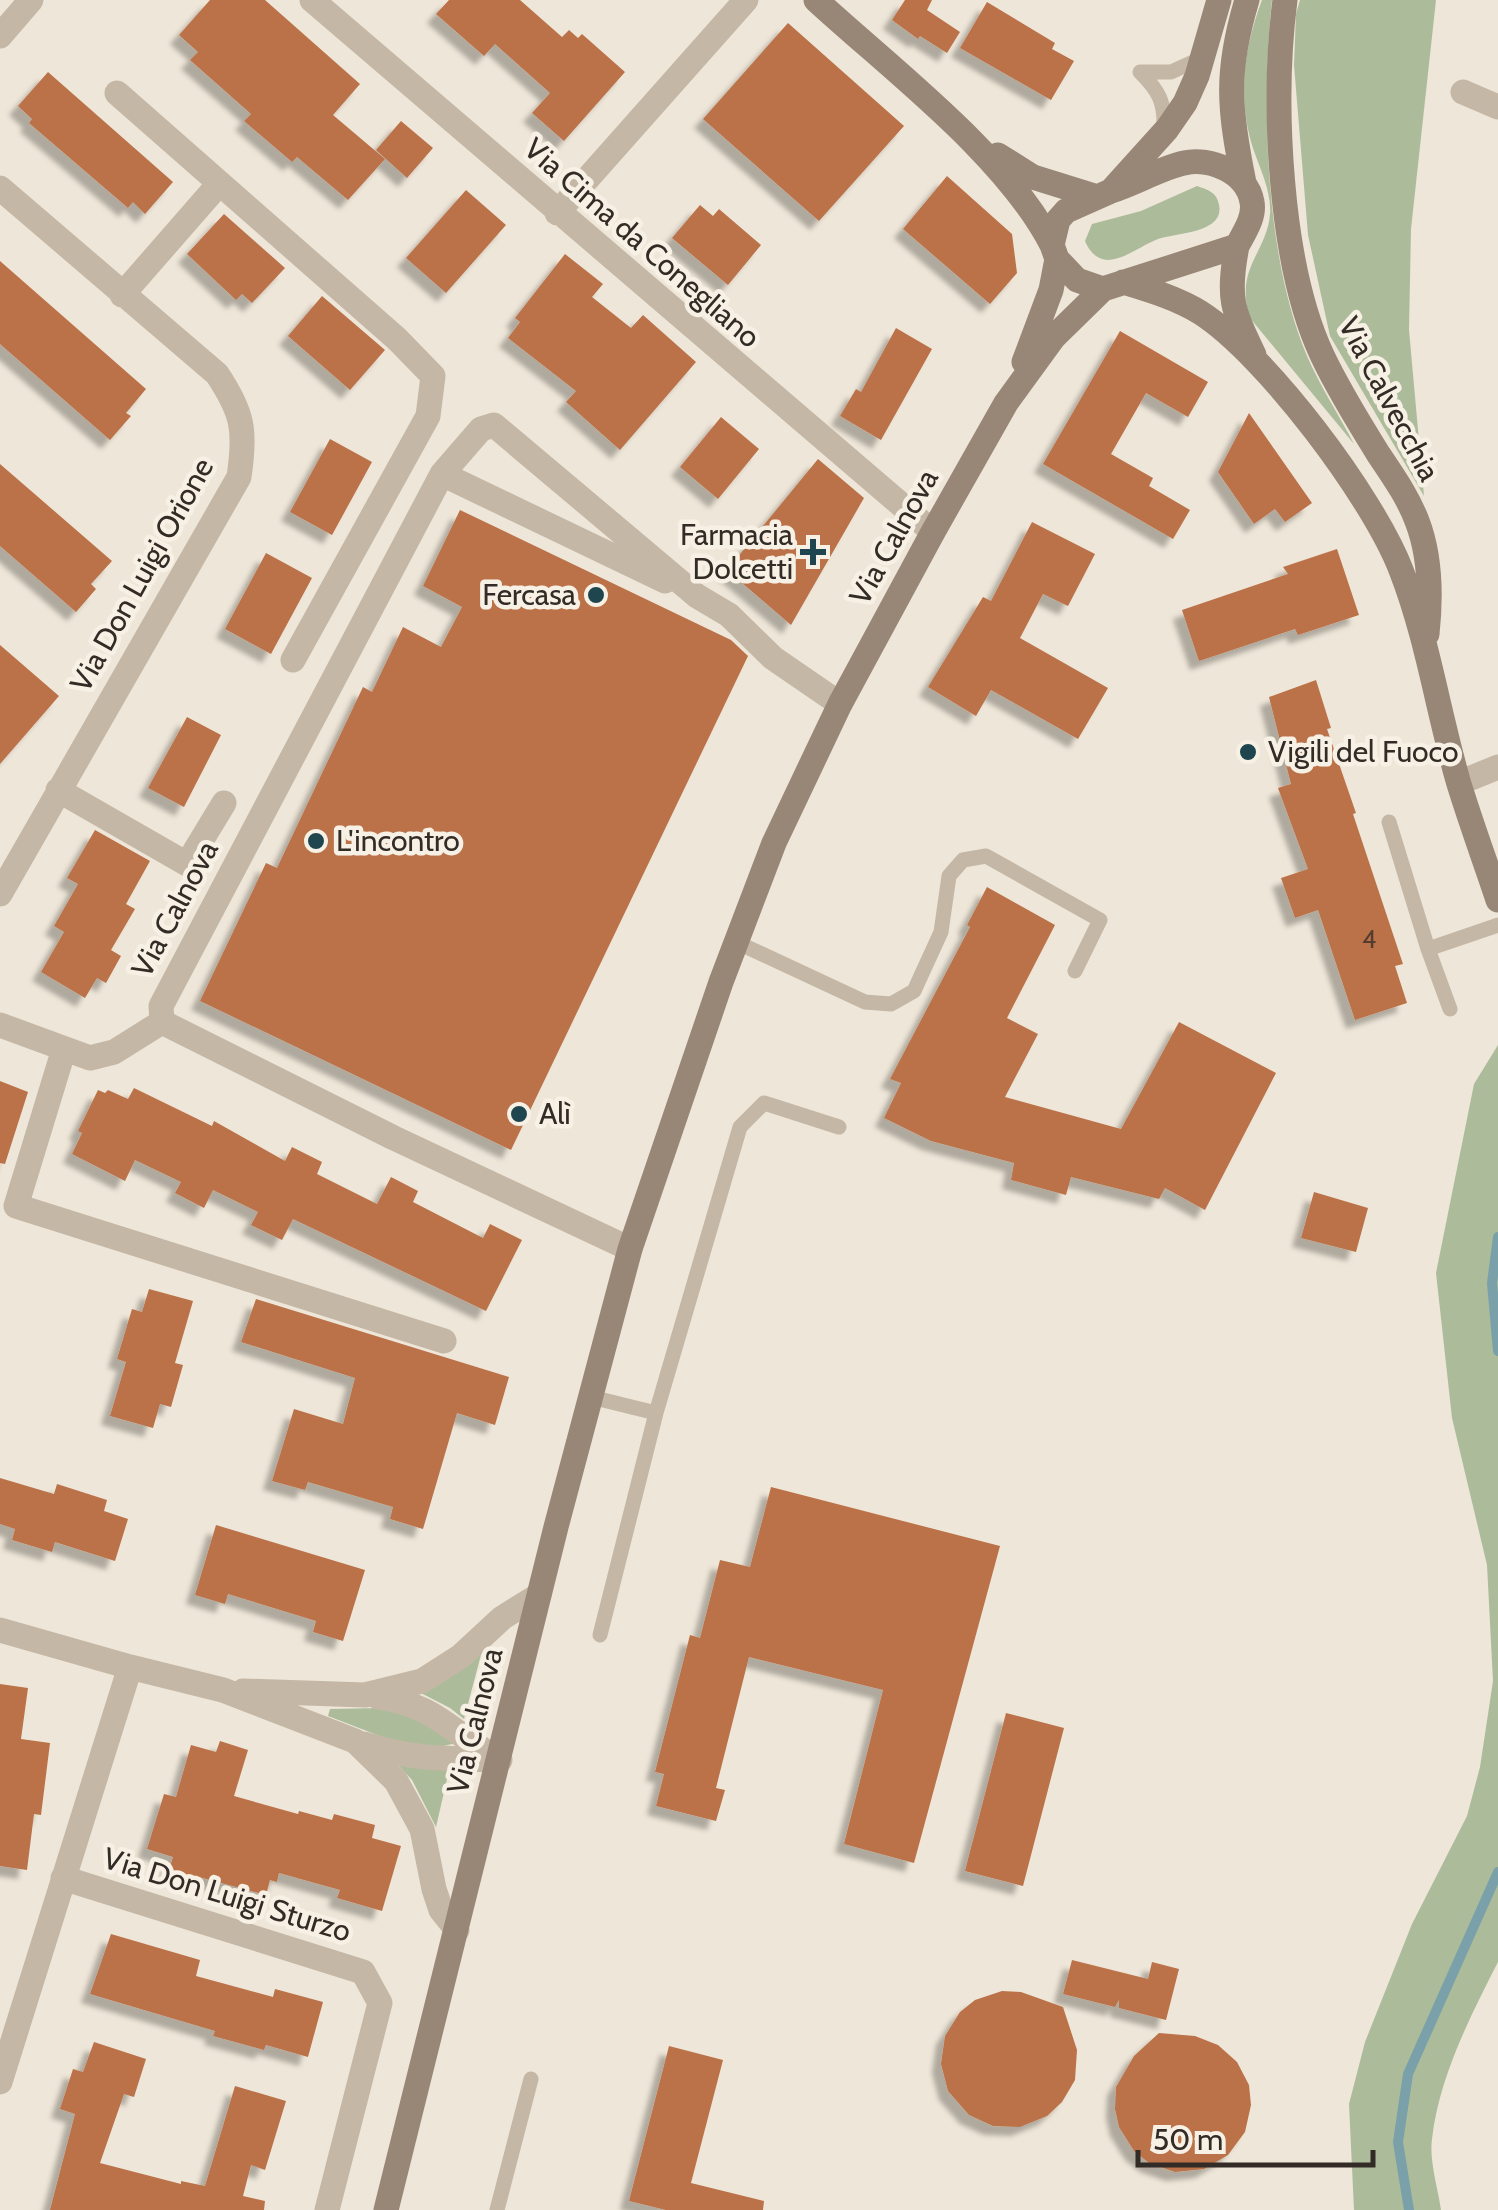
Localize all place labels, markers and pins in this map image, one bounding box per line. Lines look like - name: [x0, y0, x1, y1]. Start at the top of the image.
- place label: Farmacia Dolcetti: [680, 516, 794, 587]
- marker: Farmacia Dolcetti: [802, 541, 824, 563]
- place label: Fercasa: [482, 576, 577, 613]
- marker: Fercasa: [585, 584, 607, 606]
- place label: Vigili del Fuoco: [1268, 733, 1459, 770]
- marker: Vigili del Fuoco: [1237, 741, 1259, 763]
- place label: L'incontro: [336, 822, 460, 859]
- marker: L'incontro: [305, 830, 327, 852]
- place label: Alì: [539, 1095, 571, 1132]
- marker: Alì: [508, 1103, 530, 1125]

